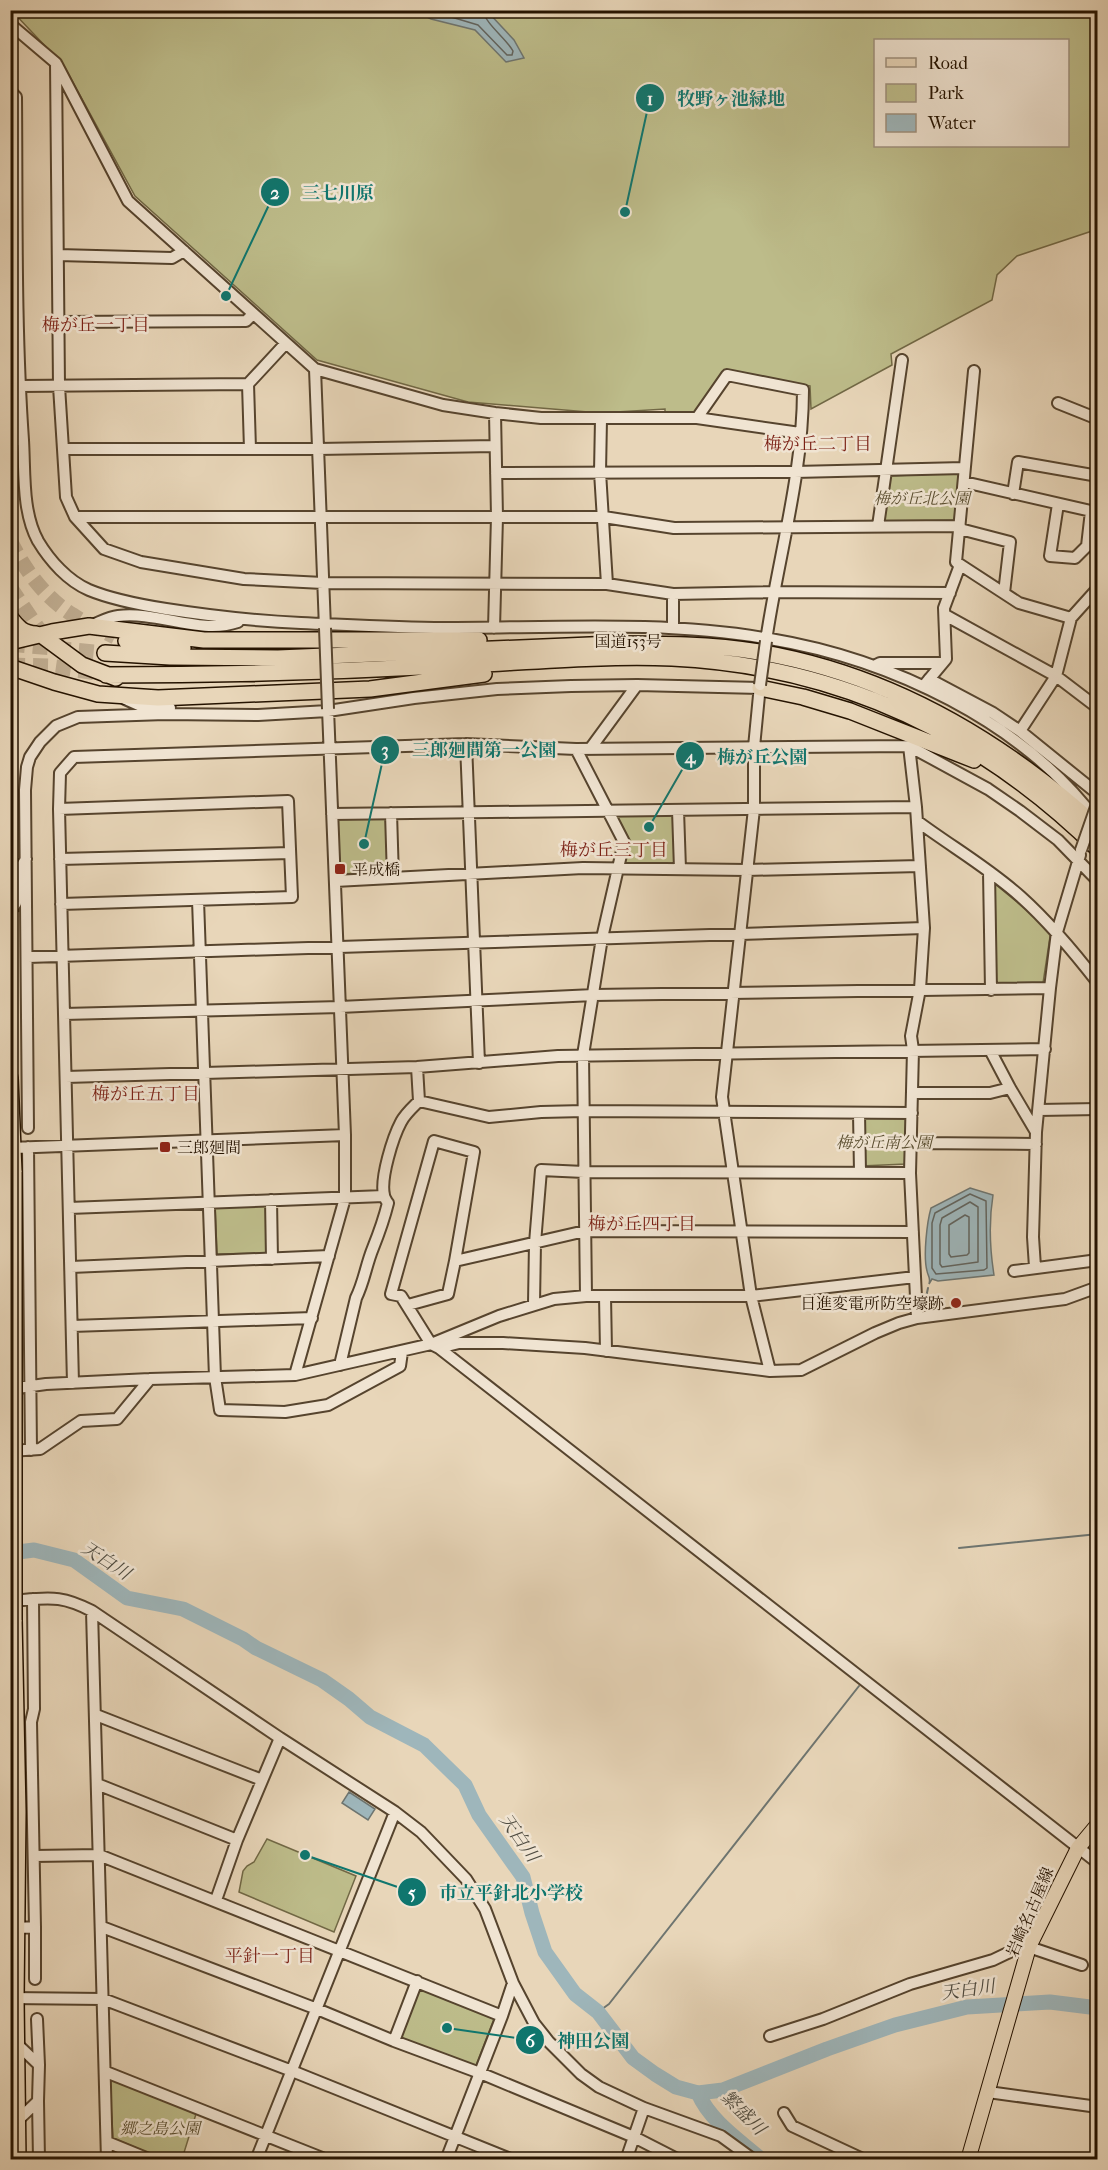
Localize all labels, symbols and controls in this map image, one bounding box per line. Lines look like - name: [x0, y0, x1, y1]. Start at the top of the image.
- legend: [874, 39, 1069, 147]
- text: Road: [928, 53, 968, 74]
- callout: 牧野ヶ池緑地: [635, 80, 797, 116]
- text: Park: [928, 83, 965, 104]
- text: 1: [647, 89, 653, 110]
- text: 牧野ヶ池緑地: [677, 89, 785, 110]
- text: Water: [927, 113, 976, 134]
- callout: 三七川原: [260, 174, 386, 210]
- text: 2: [270, 183, 280, 204]
- text: 三七川原: [302, 183, 374, 204]
- district label: 梅が丘一丁目: [42, 315, 150, 336]
- district label: 梅が丘二丁目: [764, 434, 872, 455]
- park label: 梅が丘北公園: [874, 489, 973, 508]
- street label: 国道153号: [594, 632, 662, 651]
- callout: 三郎廻間第一公園: [370, 732, 568, 768]
- callout: 梅が丘公園: [675, 738, 819, 774]
- text: 3: [381, 740, 389, 761]
- text: 三郎廻間第一公園: [412, 740, 556, 761]
- text: 4: [684, 747, 697, 768]
- text: 梅が丘公園: [717, 747, 807, 768]
- district label: 梅が丘三丁目: [560, 840, 668, 861]
- place label: 平成橋: [352, 860, 400, 879]
- marker: 平成橋: [333, 862, 347, 876]
- district label: 梅が丘五丁目: [92, 1084, 200, 1105]
- park label: 梅が丘南公園: [836, 1133, 935, 1152]
- place label: 三郎廻間: [177, 1138, 241, 1157]
- marker: 三郎廻間: [158, 1140, 172, 1154]
- district label: 梅が丘四丁目: [588, 1214, 696, 1235]
- place label: 日進変電所防空壕跡: [800, 1294, 944, 1313]
- marker: 日進変電所防空壕跡: [949, 1296, 963, 1310]
- water label: 天白川: [78, 1537, 136, 1586]
- water label: 天白川: [495, 1810, 544, 1868]
- street label: 岩崎名古屋線: [1002, 1864, 1058, 1960]
- callout: 市立平針北小学校: [397, 1874, 595, 1910]
- text: 5: [408, 1883, 416, 1904]
- text: 市立平針北小学校: [439, 1883, 583, 1904]
- district label: 平針一丁目: [225, 1946, 315, 1967]
- water label: 天白川: [940, 1976, 998, 2004]
- callout: 神田公園: [515, 2022, 641, 2058]
- text: 6: [525, 2031, 536, 2052]
- text: 神田公園: [557, 2031, 629, 2052]
- water label: 繁盛川: [716, 2086, 771, 2141]
- park label: 郷之島公園: [120, 2119, 203, 2138]

